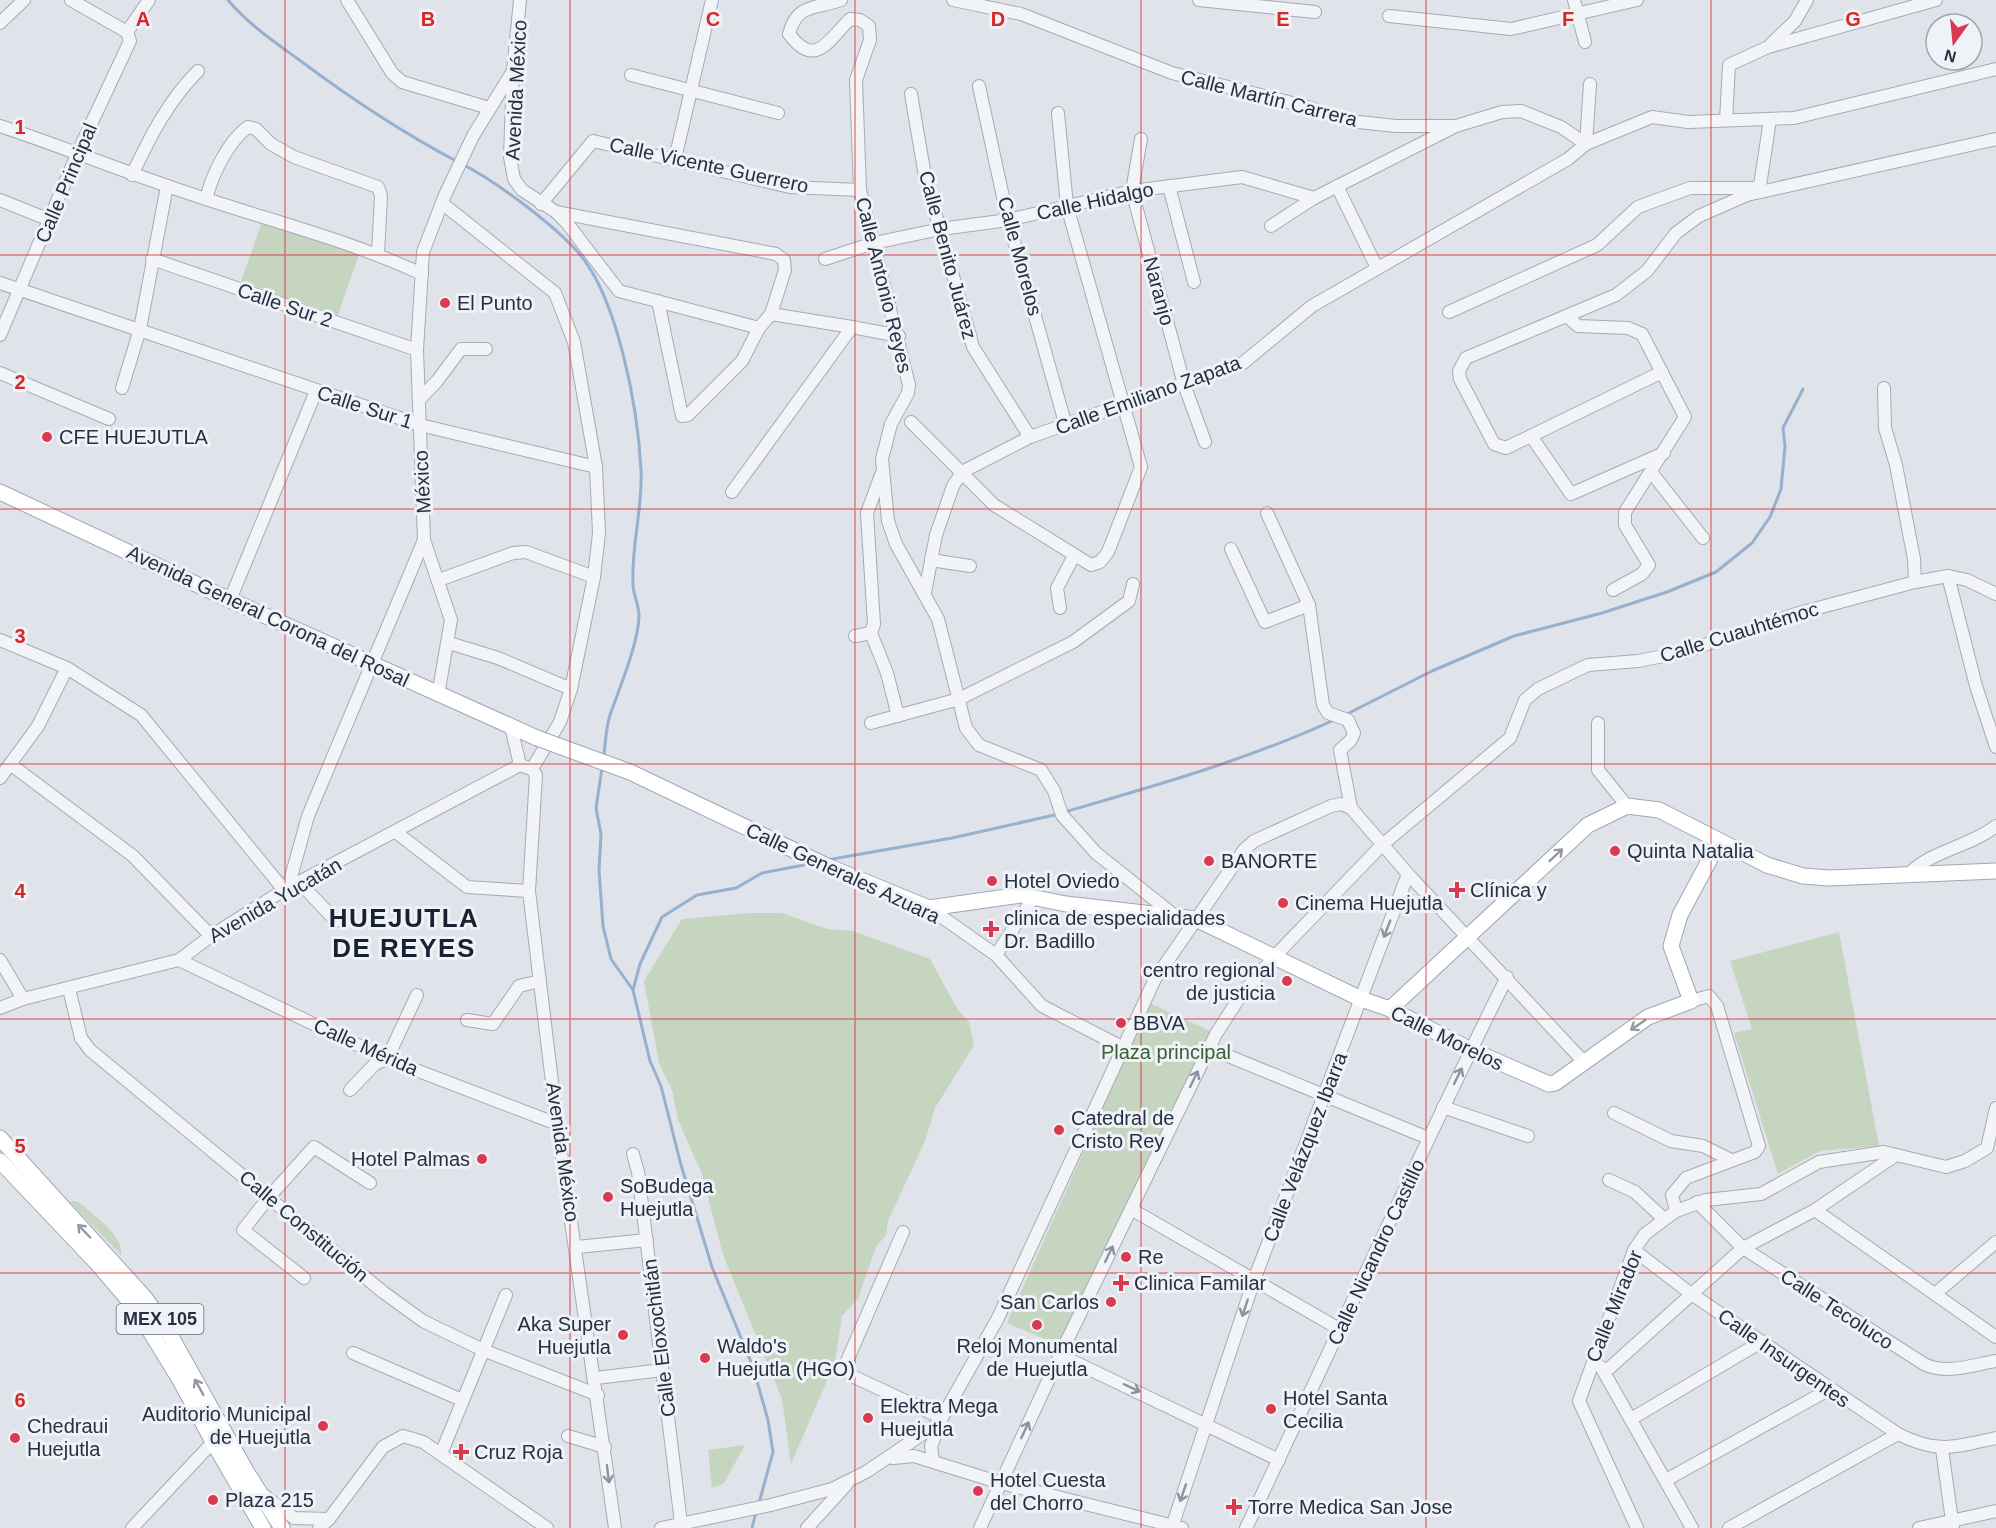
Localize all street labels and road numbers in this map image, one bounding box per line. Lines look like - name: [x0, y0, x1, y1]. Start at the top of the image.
- street label: Avenida México: [501, 19, 531, 161]
- street label: Calle Martín Carrera: [1178, 65, 1360, 131]
- street label: Calle Principal: [31, 120, 101, 246]
- street label: Calle Vicente Guerrero: [607, 133, 811, 197]
- street label: Calle Benito Juárez: [915, 168, 981, 342]
- street label: Calle Hidalgo: [1035, 178, 1155, 224]
- street label: Calle Morelos: [994, 194, 1046, 318]
- street label: Calle Antonio Reyes: [852, 195, 916, 375]
- street label: Naranjo: [1139, 254, 1179, 328]
- street label: Calle Sur 2: [235, 278, 335, 332]
- street label: Calle Emiliano Zapata: [1052, 351, 1245, 439]
- street label: Calle Sur 1: [315, 381, 415, 433]
- street label: México: [409, 450, 435, 514]
- street label: Avenida General Corona del Rosal: [123, 541, 413, 691]
- street label: Calle Cuauhtémoc: [1657, 597, 1821, 667]
- street label: Calle Generales Azuara: [743, 818, 944, 928]
- street label: Avenida Yucatán: [205, 853, 345, 947]
- street label: Calle Morelos: [1387, 1001, 1507, 1075]
- street label: Calle Mérida: [310, 1014, 423, 1080]
- street label: Calle Velázquez Ibarra: [1259, 1048, 1352, 1245]
- street label: Avenida México: [542, 1081, 584, 1223]
- street label: Calle Nicandro Castillo: [1323, 1156, 1429, 1348]
- street label: Calle Constitución: [235, 1166, 373, 1286]
- street label: Calle Mirador: [1582, 1246, 1647, 1365]
- street label: Calle Eloxochitlán: [638, 1258, 680, 1418]
- street label: Calle Tecoluco: [1777, 1264, 1897, 1354]
- road number: MEX 105: [116, 1304, 204, 1334]
- street label: Calle Insurgentes: [1714, 1304, 1854, 1412]

